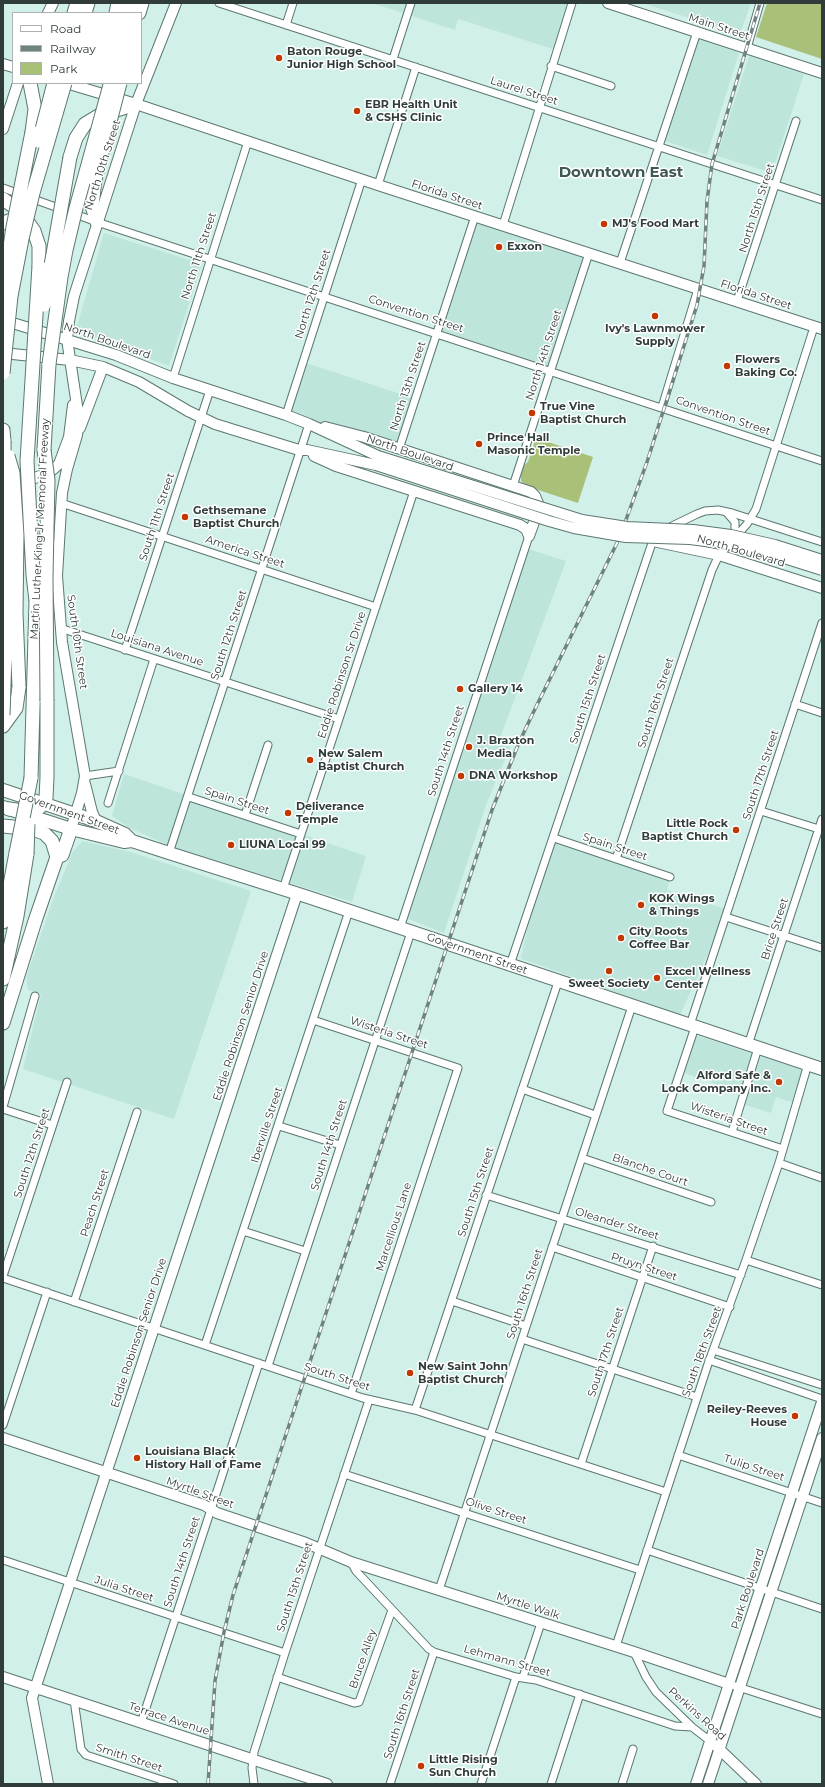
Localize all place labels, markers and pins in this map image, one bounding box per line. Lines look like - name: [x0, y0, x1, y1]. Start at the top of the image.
- place label: Baton Rouge Junior High School: [287, 45, 396, 71]
- marker: Baton Rouge Junior High School: [274, 53, 284, 63]
- place label: EBR Health Unit & CSHS Clinic: [365, 98, 458, 124]
- marker: EBR Health Unit & CSHS Clinic: [352, 106, 362, 116]
- place label: MJ's Food Mart: [612, 217, 699, 231]
- marker: MJ's Food Mart: [599, 219, 609, 229]
- place label: Exxon: [507, 240, 542, 254]
- marker: Exxon: [494, 242, 504, 252]
- marker: Ivy's Lawnmower Supply: [650, 311, 660, 321]
- place label: Ivy's Lawnmower Supply: [605, 322, 705, 348]
- place label: Flowers Baking Co.: [735, 353, 797, 379]
- marker: Flowers Baking Co.: [722, 361, 732, 371]
- place label: True Vine Baptist Church: [540, 400, 626, 426]
- marker: True Vine Baptist Church: [527, 408, 537, 418]
- place label: Prince Hall Masonic Temple: [487, 431, 580, 457]
- marker: Prince Hall Masonic Temple: [474, 439, 484, 449]
- place label: Gethsemane Baptist Church: [193, 504, 279, 530]
- marker: Gethsemane Baptist Church: [180, 512, 190, 522]
- place label: Gallery 14: [468, 682, 523, 696]
- marker: Gallery 14: [455, 684, 465, 694]
- place label: J. Braxton Media: [477, 734, 534, 760]
- marker: J. Braxton Media: [464, 742, 474, 752]
- place label: New Salem Baptist Church: [318, 747, 404, 773]
- marker: New Salem Baptist Church: [305, 755, 315, 765]
- place label: DNA Workshop: [469, 769, 558, 783]
- marker: DNA Workshop: [456, 771, 466, 781]
- place label: Deliverance Temple: [296, 800, 364, 826]
- marker: Deliverance Temple: [283, 808, 293, 818]
- place label: Little Rock Baptist Church: [642, 817, 728, 843]
- marker: Little Rock Baptist Church: [731, 825, 741, 835]
- place label: LIUNA Local 99: [239, 838, 326, 852]
- marker: LIUNA Local 99: [226, 840, 236, 850]
- place label: KOK Wings & Things: [649, 892, 714, 918]
- marker: KOK Wings & Things: [636, 900, 646, 910]
- place label: City Roots Coffee Bar: [629, 925, 689, 951]
- marker: City Roots Coffee Bar: [616, 933, 626, 943]
- place label: Excel Wellness Center: [665, 965, 750, 991]
- marker: Sweet Society: [604, 966, 614, 976]
- marker: Excel Wellness Center: [652, 973, 662, 983]
- place label: Sweet Society: [569, 977, 649, 991]
- place label: Alford Safe & Lock Company Inc.: [662, 1069, 771, 1095]
- marker: Alford Safe & Lock Company Inc.: [774, 1077, 784, 1087]
- place label: New Saint John Baptist Church: [418, 1360, 508, 1386]
- marker: New Saint John Baptist Church: [405, 1368, 415, 1378]
- place label: Reiley-Reeves House: [707, 1403, 787, 1429]
- marker: Reiley-Reeves House: [790, 1411, 800, 1421]
- place label: Louisiana Black History Hall of Fame: [145, 1445, 261, 1471]
- marker: Louisiana Black History Hall of Fame: [132, 1453, 142, 1463]
- place label: Little Rising Sun Church: [429, 1753, 498, 1779]
- marker: Little Rising Sun Church: [416, 1761, 426, 1771]

